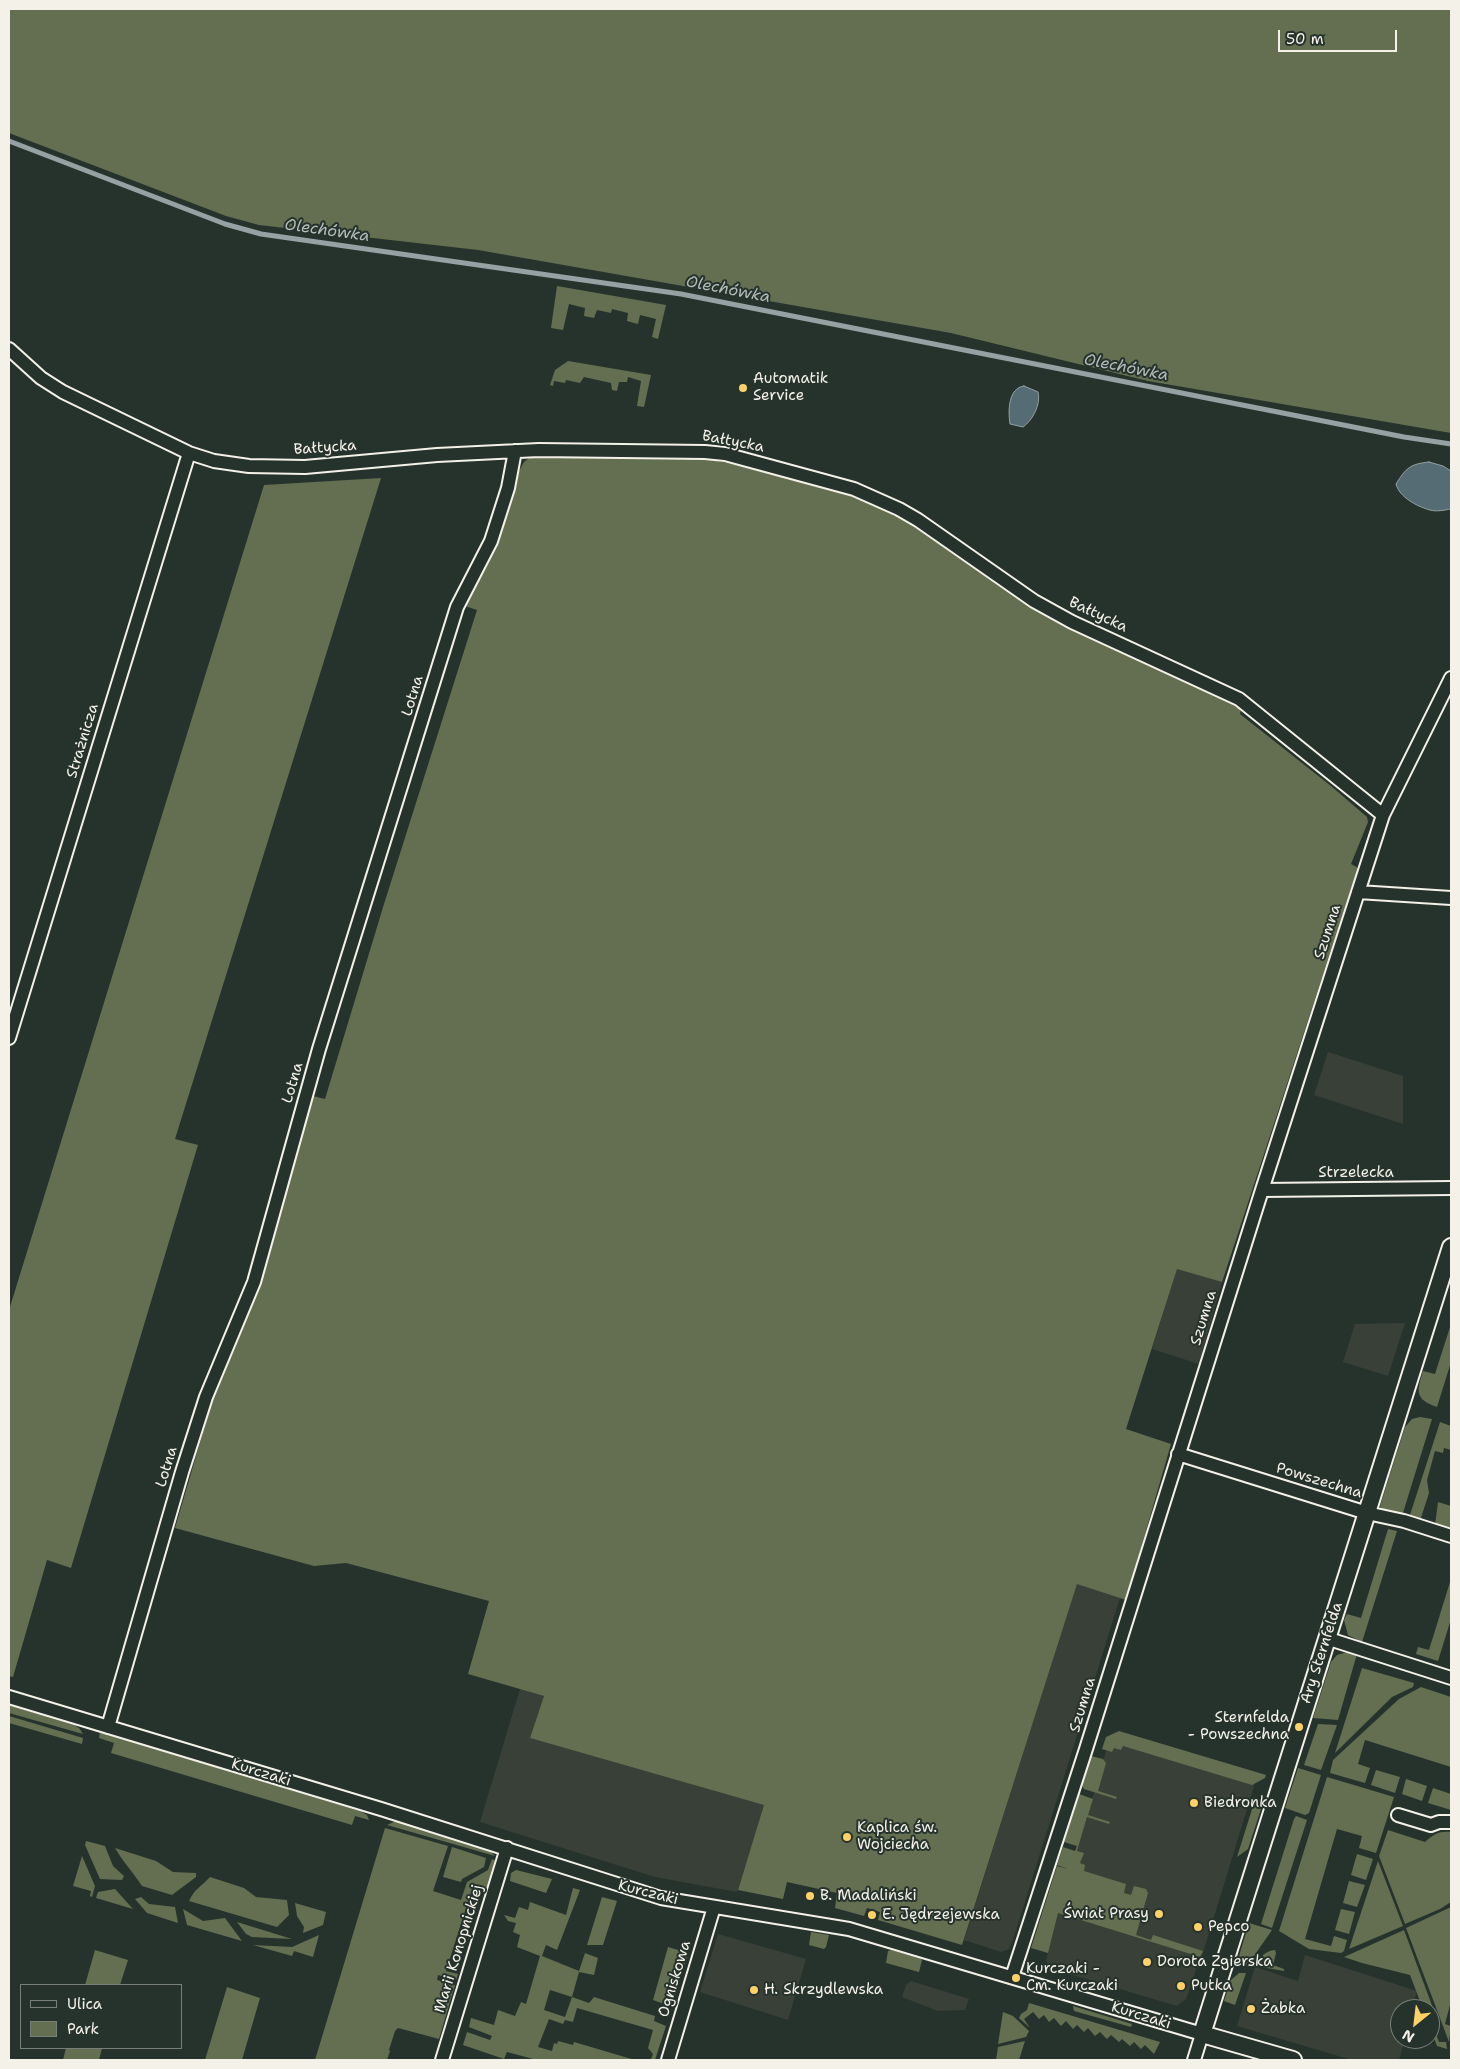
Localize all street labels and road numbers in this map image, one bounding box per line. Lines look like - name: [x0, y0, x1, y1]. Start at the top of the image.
- street label: Bałtycka: [700, 427, 766, 457]
- street label: Bałtycka: [293, 437, 357, 459]
- street label: Bałtycka: [1066, 594, 1130, 636]
- street label: Lotna: [398, 673, 428, 719]
- street label: Strażnicza: [63, 702, 103, 780]
- street label: Szumna: [1311, 902, 1345, 962]
- street label: Lotna: [279, 1061, 307, 1105]
- street label: Strzelecka: [1318, 1164, 1394, 1182]
- street label: Szumna: [1187, 1288, 1221, 1348]
- street label: Lotna: [152, 1444, 182, 1490]
- street label: Powszechna: [1274, 1459, 1364, 1503]
- street label: Ary Sternfelda: [1297, 1600, 1347, 1706]
- street label: Szumna: [1066, 1675, 1100, 1735]
- street label: Kurczaki: [229, 1755, 293, 1791]
- street label: Kurczaki: [616, 1877, 680, 1909]
- street label: Marii Konopnickiej: [431, 1883, 487, 2015]
- street label: Ogniskowa: [655, 1939, 695, 2019]
- street label: Kurczaki: [1109, 1998, 1173, 2034]

